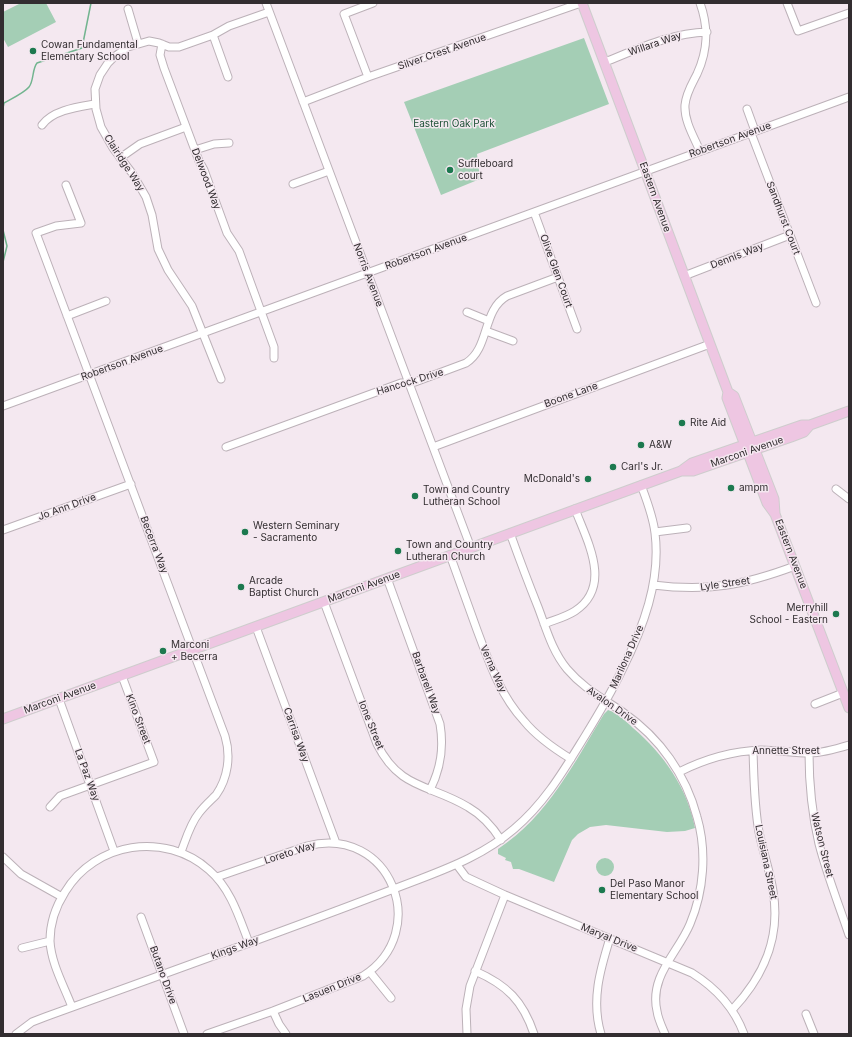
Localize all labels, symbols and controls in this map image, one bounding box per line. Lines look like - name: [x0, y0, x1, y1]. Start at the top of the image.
- street label: Willara Way: [627, 29, 683, 59]
- street label: Silver Crest Avenue: [396, 31, 488, 73]
- place label: Cowan Fundamental Elementary School: [41, 39, 138, 62]
- marker: Cowan Fundamental Elementary School: [28, 46, 38, 56]
- park label: Eastern Oak Park: [413, 118, 495, 130]
- street label: Robertson Avenue: [687, 120, 773, 160]
- street label: Clairidge Way: [101, 132, 147, 194]
- street label: Delwood Way: [189, 147, 223, 211]
- place label: Suffleboard court: [458, 158, 513, 182]
- street label: Eastern Avenue: [637, 160, 673, 234]
- marker: Suffleboard court: [445, 165, 455, 175]
- street label: Sandhurst Court: [764, 180, 802, 256]
- street label: Robertson Avenue: [383, 232, 469, 272]
- street label: Olive Glen Court: [537, 233, 575, 309]
- street label: Dennis Way: [709, 240, 765, 272]
- street label: Norris Avenue: [350, 242, 386, 308]
- street label: Robertson Avenue: [79, 343, 165, 383]
- street label: Hancock Drive: [375, 366, 445, 398]
- street label: Boone Lane: [543, 380, 599, 410]
- place label: Rite Aid: [690, 417, 726, 429]
- marker: Rite Aid: [677, 418, 687, 428]
- street label: Marconi Avenue: [709, 434, 785, 470]
- place label: A&W: [649, 439, 672, 451]
- marker: A&W: [636, 440, 646, 450]
- place label: Carl's Jr.: [621, 461, 663, 473]
- marker: Carl's Jr.: [608, 462, 618, 472]
- place label: McDonald's: [524, 473, 580, 485]
- marker: McDonald's: [583, 474, 593, 484]
- place label: ampm: [739, 482, 768, 494]
- marker: ampm: [726, 483, 736, 493]
- place label: Town and Country Lutheran School: [423, 484, 510, 508]
- street label: Jo Ann Drive: [36, 491, 98, 523]
- marker: Town and Country Lutheran School: [410, 491, 420, 501]
- street label: Becerra Way: [138, 515, 170, 575]
- street label: Eastern Avenue: [772, 517, 810, 591]
- place label: Western Seminary - Sacramento: [253, 520, 340, 544]
- marker: Western Seminary - Sacramento: [240, 527, 250, 537]
- place label: Town and Country Lutheran Church: [406, 539, 493, 562]
- marker: Town and Country Lutheran Church: [393, 546, 403, 556]
- street label: Marconi Avenue: [326, 568, 402, 606]
- place label: Arcade Baptist Church: [249, 575, 319, 598]
- street label: Lyle Street: [699, 575, 751, 593]
- marker: Arcade Baptist Church: [236, 582, 246, 592]
- place label: Merryhill School - Eastern: [750, 602, 828, 626]
- marker: Merryhill School - Eastern: [831, 609, 841, 619]
- street label: Marilona Drive: [608, 623, 646, 691]
- place label: Marconi + Becerra: [171, 639, 218, 662]
- street label: Verna Way: [477, 643, 509, 695]
- marker: Marconi + Becerra: [158, 646, 168, 656]
- street label: Barbarell Way: [409, 650, 443, 716]
- street label: Marconi Avenue: [22, 679, 98, 717]
- street label: Avalon Drive: [584, 684, 640, 728]
- street label: Kino Street: [123, 692, 153, 746]
- street label: Ione Street: [356, 699, 386, 751]
- street label: Carrisa Way: [281, 706, 311, 764]
- street label: Annette Street: [752, 745, 820, 757]
- street label: La Paz Way: [72, 747, 102, 803]
- street label: Watson Street: [808, 811, 836, 879]
- street label: Louisiana Street: [752, 824, 780, 900]
- street label: Loreto Way: [263, 839, 317, 867]
- place label: Del Paso Manor Elementary School: [610, 878, 699, 902]
- marker: Del Paso Manor Elementary School: [597, 885, 607, 895]
- street label: Maryal Drive: [579, 921, 639, 955]
- street label: Kings Way: [210, 934, 260, 962]
- street label: Butano Drive: [147, 944, 179, 1006]
- street label: Lasuen Drive: [301, 971, 363, 1005]

